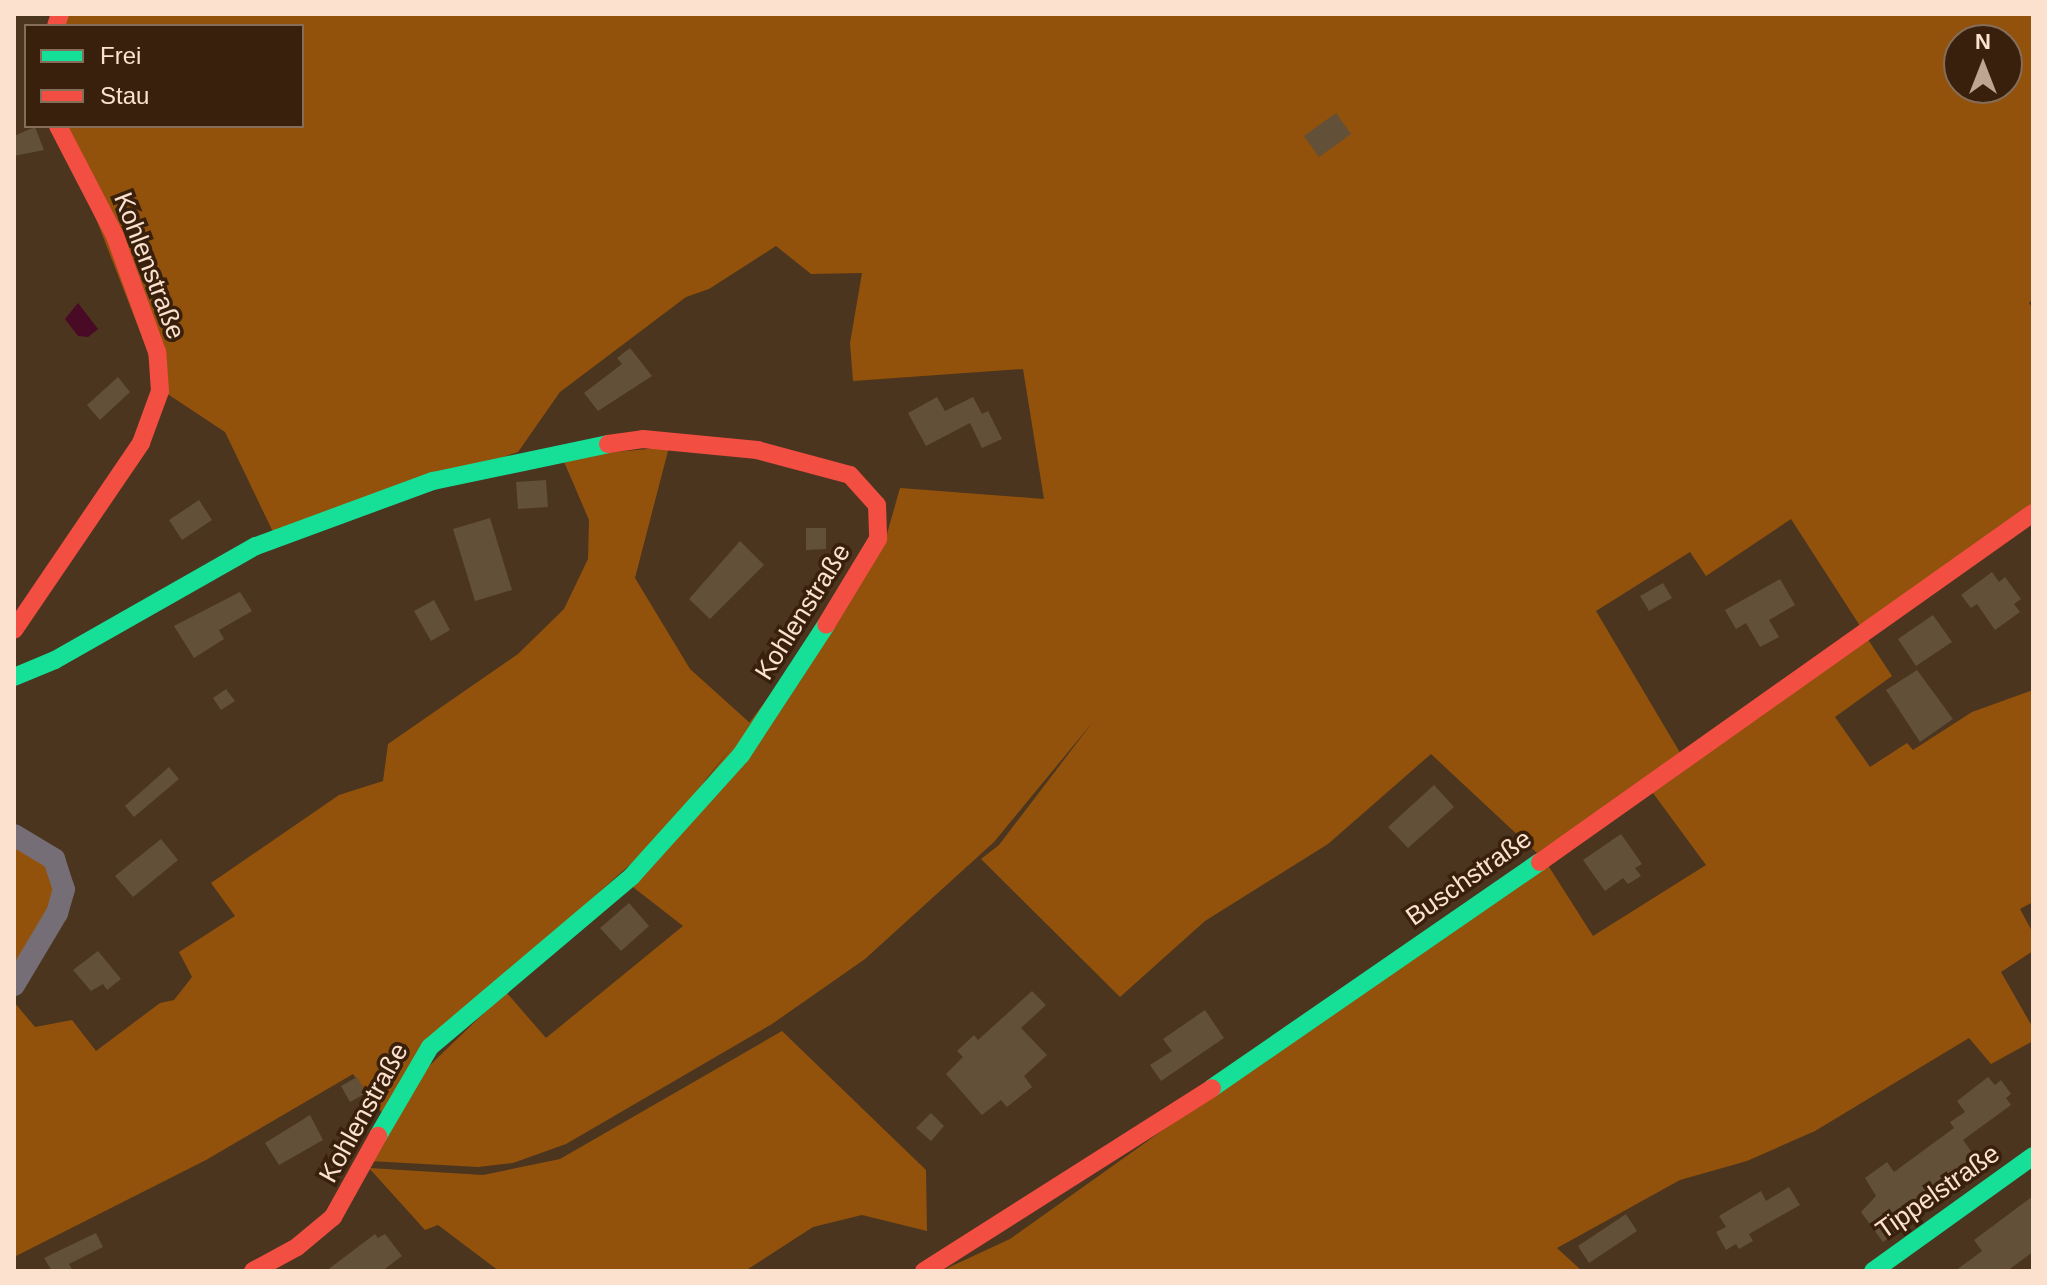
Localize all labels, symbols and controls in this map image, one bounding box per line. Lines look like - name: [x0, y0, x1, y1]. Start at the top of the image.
- legend: [24, 24, 304, 128]
- north arrow: [1943, 24, 2023, 104]
- text: N: [1975, 29, 1991, 54]
- text: Frei: [100, 42, 141, 69]
- text: Stau: [100, 82, 149, 109]
- street label: Kohlenstraße: [107, 188, 191, 344]
- street label: Kohlenstraße: [749, 538, 857, 686]
- street label: Buschstraße: [1400, 823, 1538, 933]
- street label: Kohlenstraße: [313, 1038, 415, 1188]
- street label: Tippelstraße: [1870, 1138, 2006, 1246]

